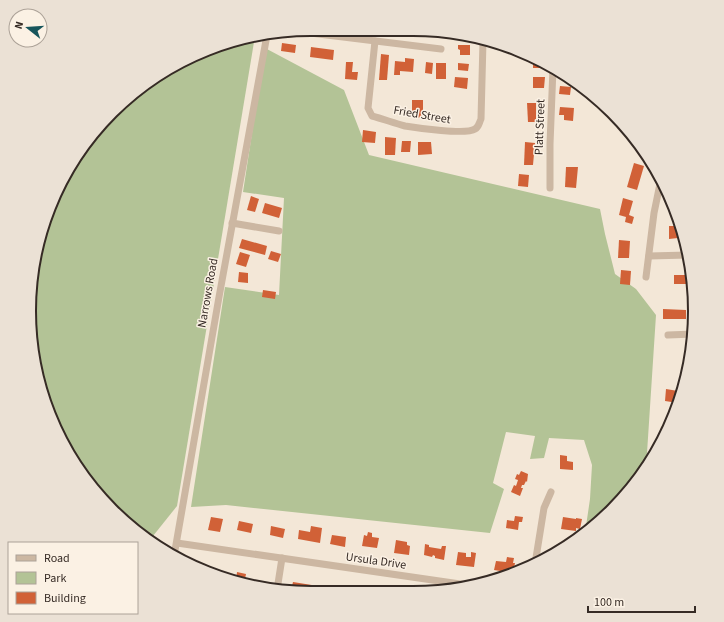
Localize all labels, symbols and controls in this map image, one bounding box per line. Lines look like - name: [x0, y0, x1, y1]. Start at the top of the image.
- north arrow: [8, 8, 48, 48]
- text: N: [11, 20, 27, 31]
- street label: Platt Street: [531, 99, 549, 155]
- street label: Fried Street: [392, 102, 452, 128]
- street label: Narrows Road: [194, 257, 222, 329]
- legend: [8, 542, 138, 614]
- street label: Ursula Drive: [345, 548, 407, 574]
- text: Road: [44, 550, 70, 567]
- text: Park: [44, 570, 66, 587]
- scale bar: [588, 588, 695, 614]
- text: Building: [44, 590, 86, 607]
- text: 100 m: [594, 594, 624, 611]

